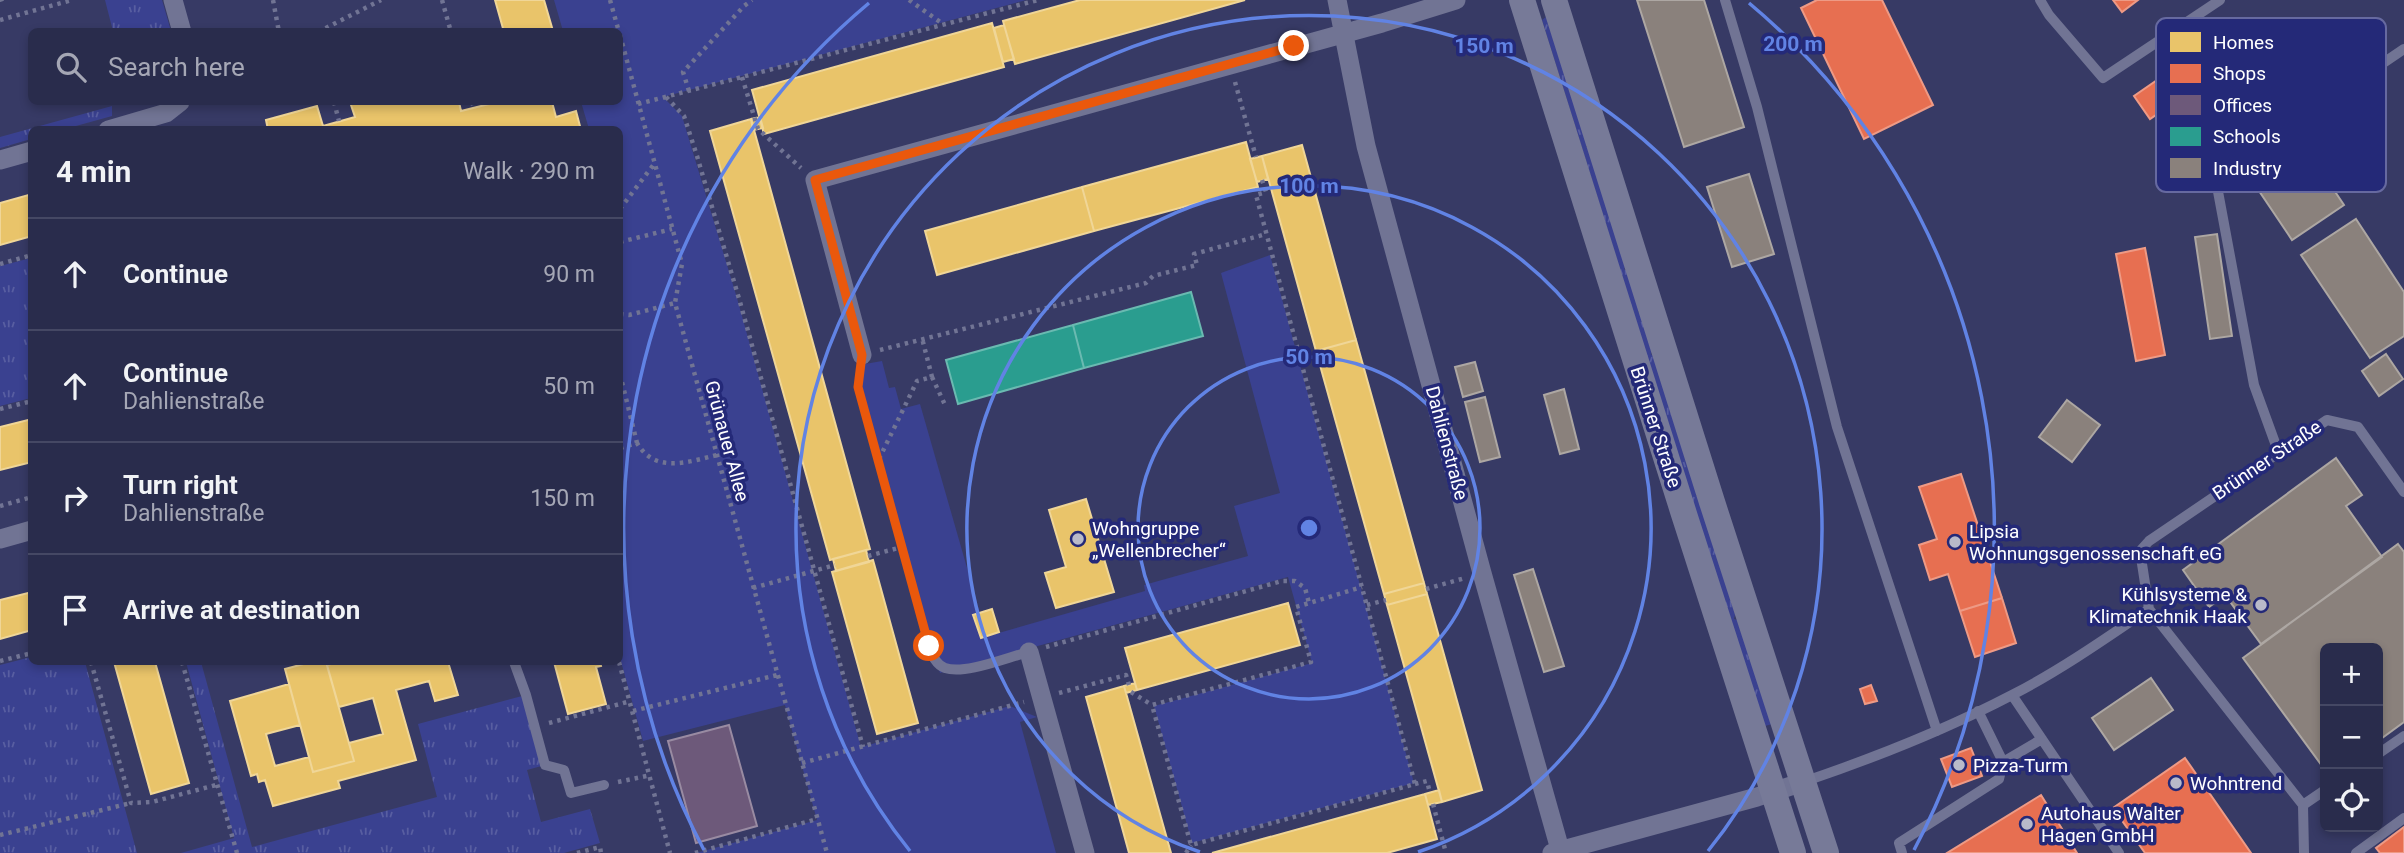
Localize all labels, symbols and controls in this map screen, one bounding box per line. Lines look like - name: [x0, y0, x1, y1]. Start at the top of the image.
- legend: [2156, 18, 2386, 192]
- search box: [28, 28, 623, 105]
- route end: [1278, 30, 1309, 61]
- text: Homes: [2213, 31, 2274, 54]
- text: 200 m: [1763, 32, 1823, 56]
- text: 150 m: [1454, 34, 1514, 58]
- icon: search: [52, 48, 90, 86]
- text: Search here: [108, 52, 245, 82]
- text: Shops: [2213, 62, 2266, 85]
- text: Offices: [2213, 94, 2272, 117]
- text: Schools: [2213, 125, 2281, 148]
- text: 4 min: [56, 154, 131, 189]
- text: Industry: [2213, 157, 2281, 180]
- text: Walk · 290 m: [463, 158, 595, 185]
- text: 100 m: [1279, 174, 1339, 198]
- icon: ahead: [56, 255, 94, 293]
- text: Continue: [123, 259, 228, 289]
- text: 90 m: [543, 261, 595, 288]
- text: 50 m: [1285, 345, 1333, 369]
- text: Continue: [123, 358, 228, 388]
- street label: Brünner Straße: [1626, 363, 1686, 491]
- icon: ahead: [56, 367, 94, 405]
- text: 50 m: [543, 373, 595, 400]
- street label: Grünauer Allee: [700, 378, 754, 504]
- street label: Dahlienstraße: [1421, 384, 1473, 502]
- text: Dahlienstraße: [123, 388, 264, 415]
- street label: Brünner Straße: [2208, 415, 2326, 505]
- text: Turn right: [123, 470, 238, 500]
- icon: right: [56, 479, 94, 517]
- text: 150 m: [530, 485, 595, 512]
- text: Dahlienstraße: [123, 500, 264, 527]
- centre of rings: [1297, 516, 1321, 540]
- place label: Wohngruppe „Wellenbrecher“: [1092, 517, 1226, 562]
- place label: Lipsia Wohnungsgenossenschaft eG: [1969, 520, 2222, 565]
- marker: Wohngruppe „Wellenbrecher“: [1070, 531, 1086, 547]
- marker: Lipsia Wohnungsgenossenschaft eG: [1947, 534, 1963, 550]
- place label: Kühlsysteme & Klimatechnik Haak: [2089, 583, 2247, 628]
- icon: arrive: [56, 591, 94, 629]
- text: Arrive at destination: [123, 595, 360, 625]
- marker: Kühlsysteme & Klimatechnik Haak: [2253, 597, 2269, 613]
- route start: [913, 630, 944, 661]
- map controls: [2320, 643, 2383, 832]
- button: +: [2320, 643, 2383, 706]
- button: −: [2320, 706, 2383, 769]
- place label: Pizza-Turm: [1973, 754, 2068, 777]
- marker: Pizza-Turm: [1951, 757, 1967, 773]
- button: locate: [2320, 769, 2383, 832]
- place label: Wohntrend: [2190, 772, 2282, 795]
- marker: Wohntrend: [2168, 775, 2184, 791]
- place label: Autohaus Walter Hagen GmbH: [2041, 802, 2181, 847]
- marker: Autohaus Walter Hagen GmbH: [2019, 816, 2035, 832]

